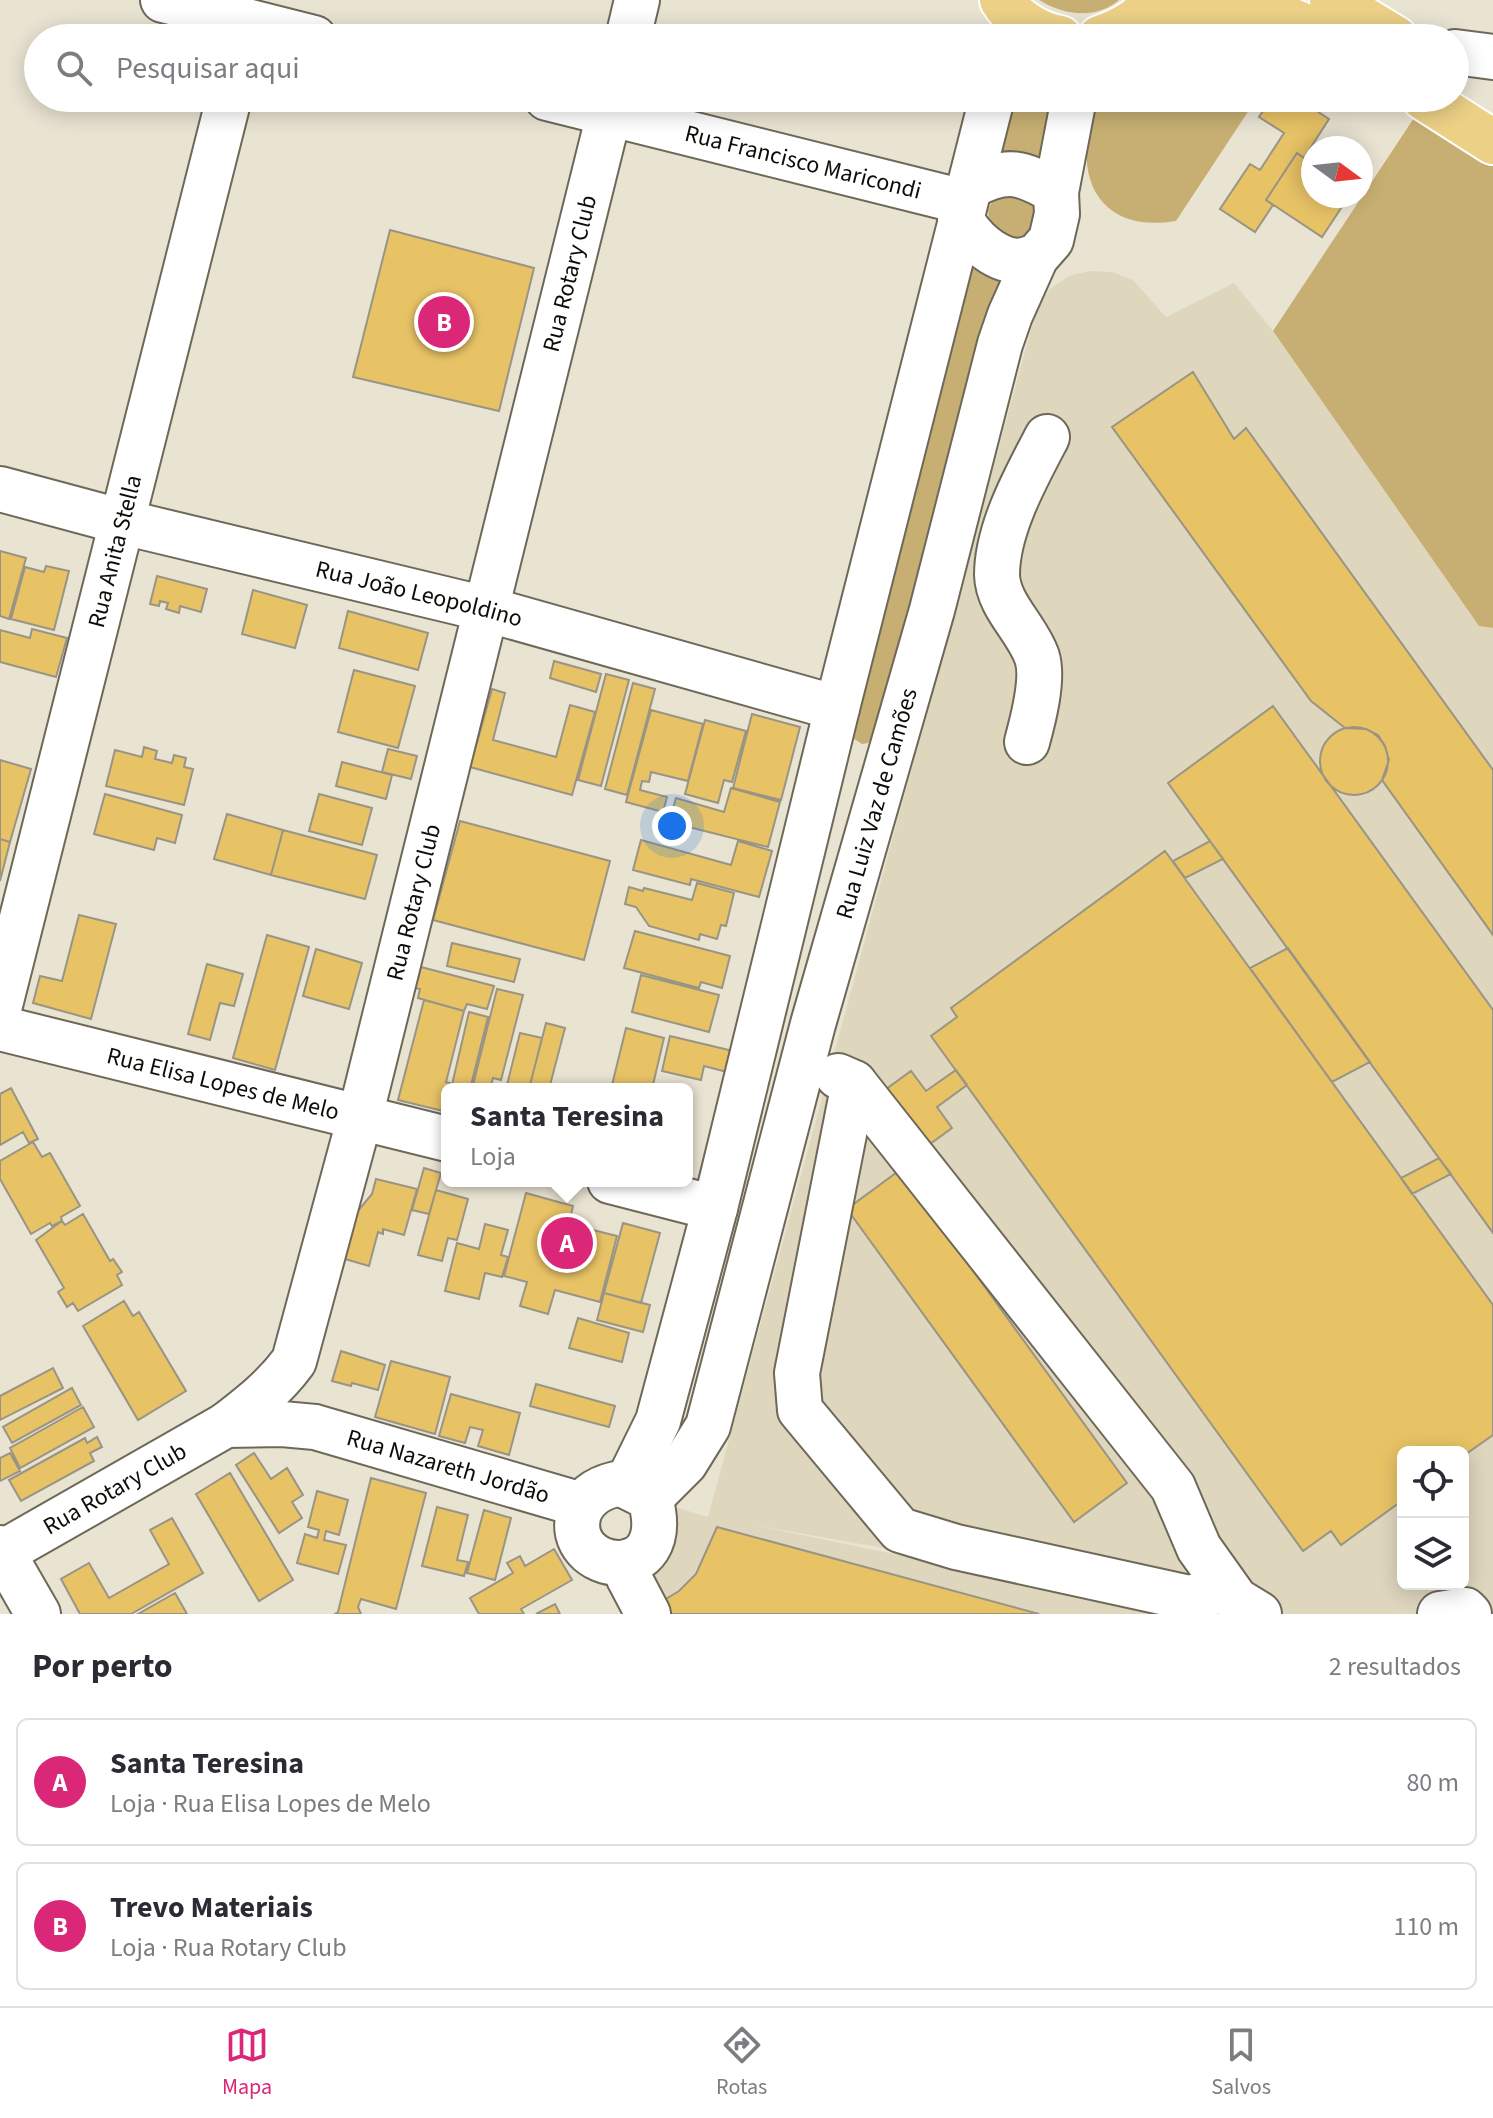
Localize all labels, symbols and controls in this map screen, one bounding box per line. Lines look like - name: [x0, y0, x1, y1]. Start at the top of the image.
- search box: [24, 24, 1469, 112]
- icon: search: [52, 46, 96, 90]
- text: Pesquisar aqui: [116, 47, 300, 90]
- street label: Rua Francisco Maricondi: [681, 116, 925, 208]
- north arrow: [1301, 136, 1373, 208]
- street label: Rua Rotary Club: [533, 191, 606, 355]
- pin: B: [418, 292, 470, 352]
- street label: Rua Anita Stella: [78, 471, 151, 631]
- street label: Rua João Leopoldino: [312, 551, 527, 636]
- street label: Rua Luiz Vaz de Camões: [827, 684, 926, 923]
- your location: [652, 806, 692, 846]
- street label: Rua Rotary Club: [377, 820, 450, 984]
- street label: Rua Elisa Lopes de Melo: [103, 1038, 343, 1129]
- popup: [441, 1083, 693, 1187]
- text: Santa Teresina: [470, 1095, 664, 1138]
- text: Loja: [470, 1138, 516, 1175]
- pin: A: [541, 1213, 593, 1273]
- street label: Rua Nazareth Jordão: [343, 1420, 554, 1512]
- street label: Rua Rotary Club: [36, 1434, 193, 1544]
- map controls: [1397, 1446, 1469, 1590]
- button: locate: [1397, 1446, 1469, 1518]
- button: layers: [1397, 1518, 1469, 1590]
- text: Por perto: [32, 1642, 173, 1691]
- text: 2 resultados: [1329, 1648, 1461, 1685]
- text: Santa Teresina: [110, 1742, 304, 1785]
- text: A: [53, 1764, 67, 1801]
- text: 80 m: [1406, 1764, 1459, 1801]
- text: Loja · Rua Elisa Lopes de Melo: [110, 1785, 431, 1822]
- text: Trevo Materiais: [110, 1886, 313, 1929]
- text: B: [52, 1908, 68, 1945]
- text: 110 m: [1393, 1908, 1459, 1945]
- text: Loja · Rua Rotary Club: [110, 1929, 347, 1966]
- tab: Mapa: [222, 2023, 272, 2103]
- tab: Rotas: [716, 2023, 767, 2103]
- tab: Salvos: [1211, 2023, 1271, 2103]

